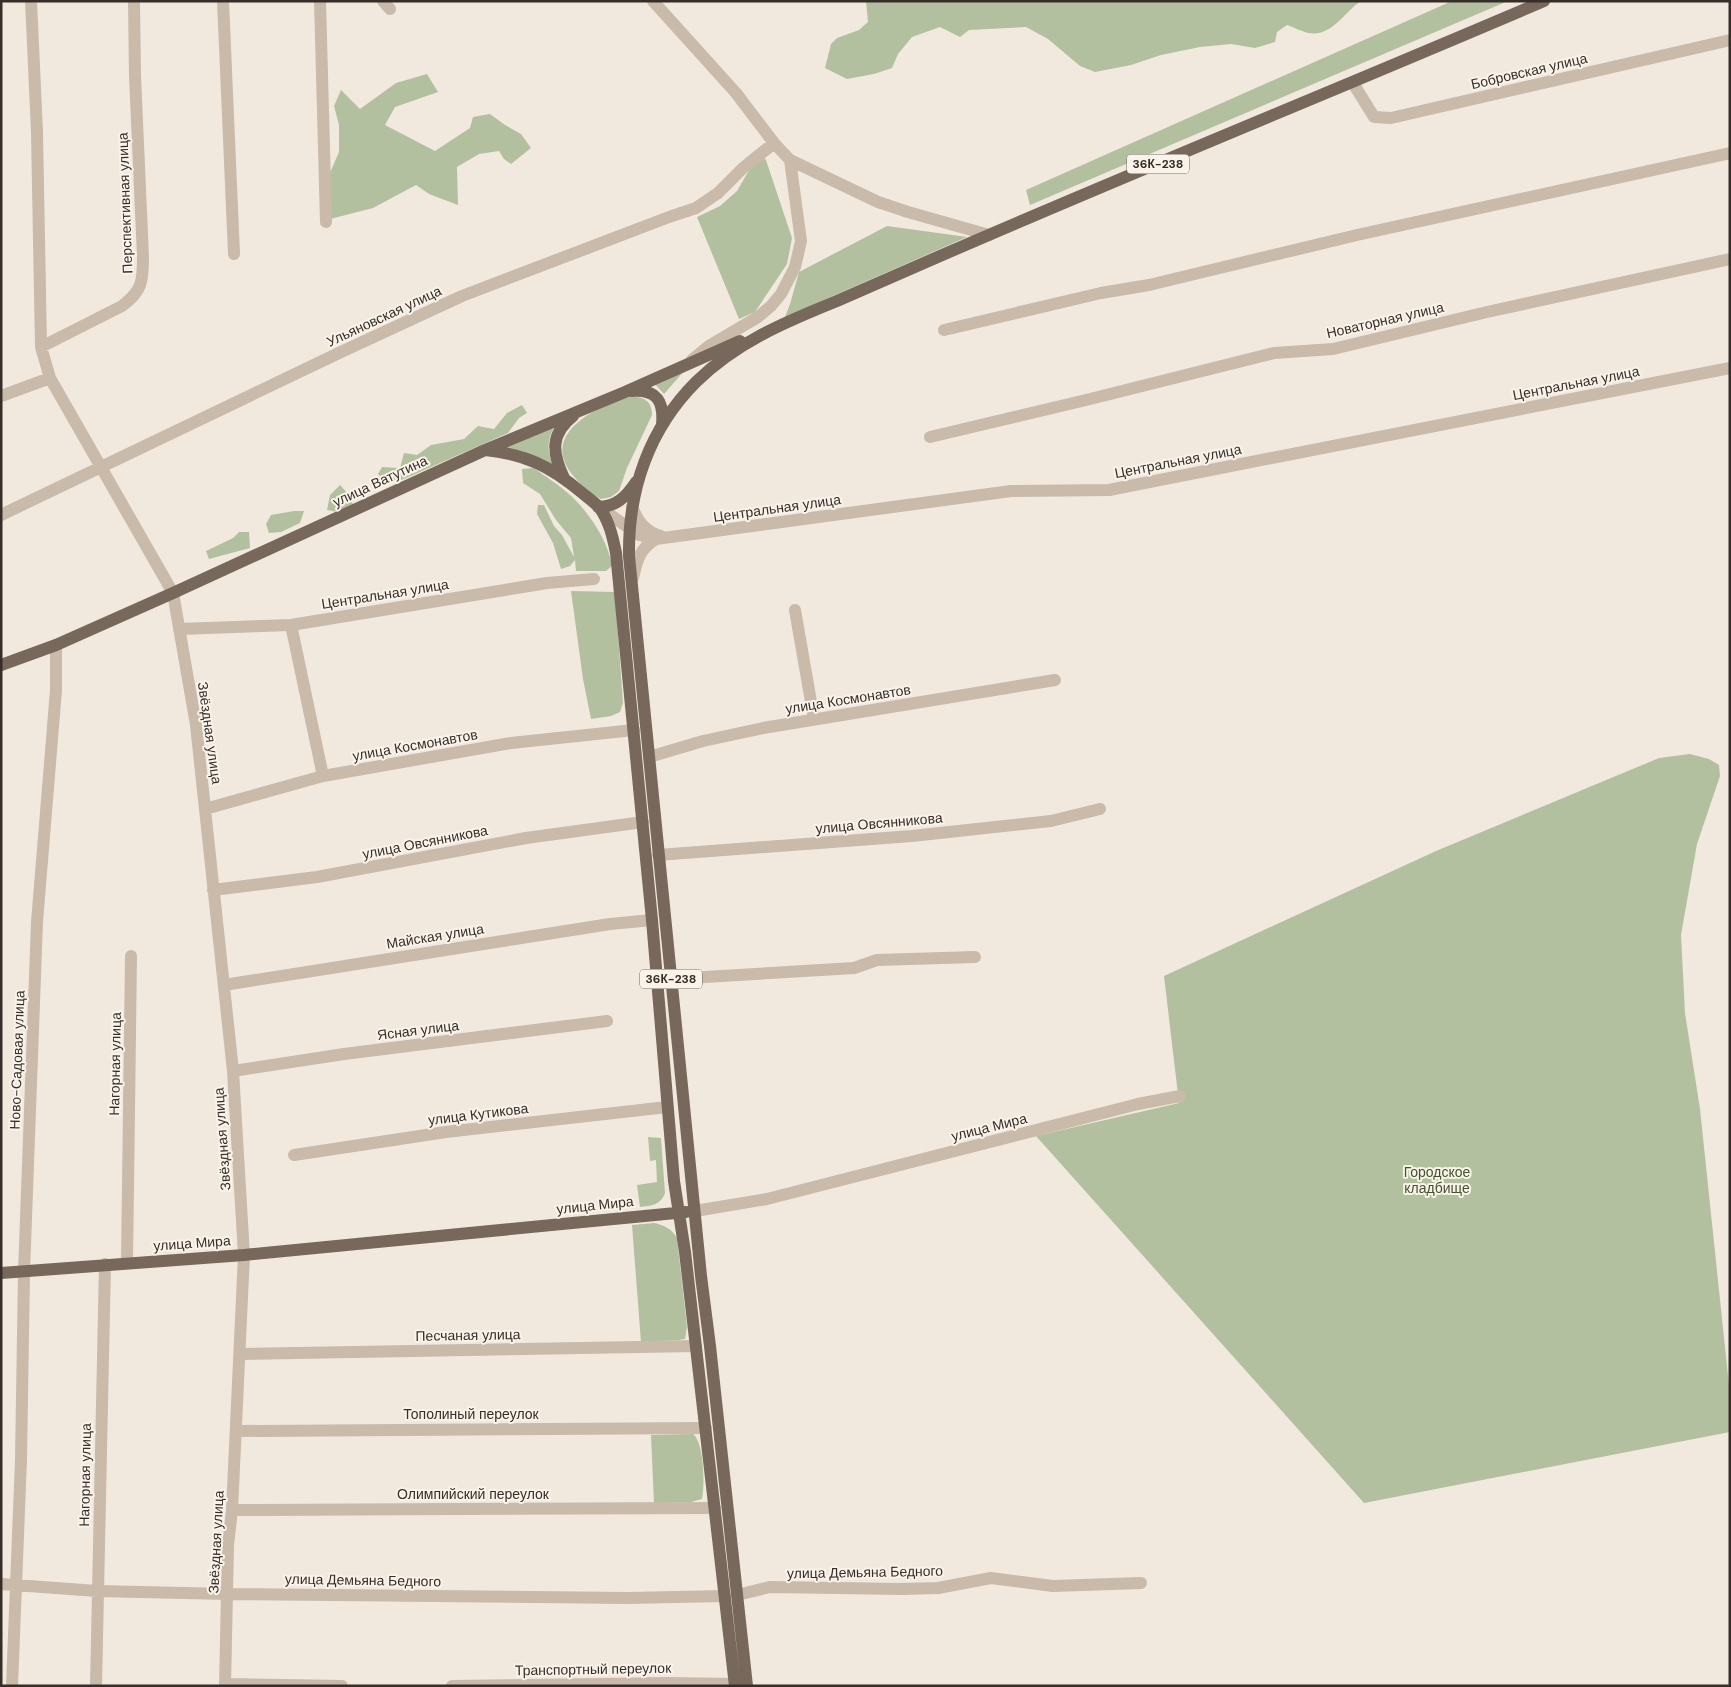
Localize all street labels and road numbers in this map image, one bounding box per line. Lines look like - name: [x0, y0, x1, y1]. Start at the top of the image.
- street label: Бобровская улица: [1469, 49, 1589, 93]
- street label: Перспективная улица: [114, 132, 136, 274]
- road number: 36К-238: [1127, 154, 1189, 173]
- street label: Ульяновская улица: [324, 281, 445, 351]
- street label: Новаторная улица: [1325, 298, 1446, 342]
- street label: Центральная улица: [1511, 362, 1641, 404]
- street label: Центральная улица: [1113, 440, 1243, 482]
- street label: улица Ватутина: [330, 451, 430, 511]
- street label: Центральная улица: [712, 490, 842, 526]
- street label: Центральная улица: [320, 575, 450, 613]
- street label: улица Космонавтов: [784, 680, 912, 718]
- street label: Звёздная улица: [194, 681, 226, 786]
- street label: улица Космонавтов: [351, 725, 479, 765]
- street label: улица Овсянникова: [815, 808, 943, 838]
- street label: улица Овсянникова: [361, 821, 489, 863]
- street label: Майская улица: [385, 919, 485, 953]
- road number: 36К-238: [640, 970, 702, 989]
- street label: Ново-Садовая улица: [6, 990, 28, 1130]
- street label: Нагорная улица: [105, 1012, 125, 1116]
- street label: Ясная улица: [376, 1016, 460, 1044]
- street label: Звёздная улица: [209, 1087, 235, 1191]
- street label: улица Кутикова: [427, 1099, 529, 1129]
- street label: улица Мира: [949, 1109, 1029, 1145]
- street label: улица Мира: [556, 1192, 635, 1218]
- street label: улица Мира: [153, 1231, 231, 1255]
- street label: Песчаная улица: [415, 1325, 521, 1345]
- street label: Тополиный переулок: [403, 1405, 540, 1423]
- street label: Нагорная улица: [75, 1423, 95, 1527]
- street label: Олимпийский переулок: [397, 1485, 550, 1503]
- street label: Звёздная улица: [204, 1490, 228, 1594]
- street label: улица Демьяна Бедного: [787, 1562, 943, 1582]
- street label: улица Демьяна Бедного: [285, 1570, 441, 1590]
- street label: Транспортный переулок: [515, 1659, 672, 1679]

